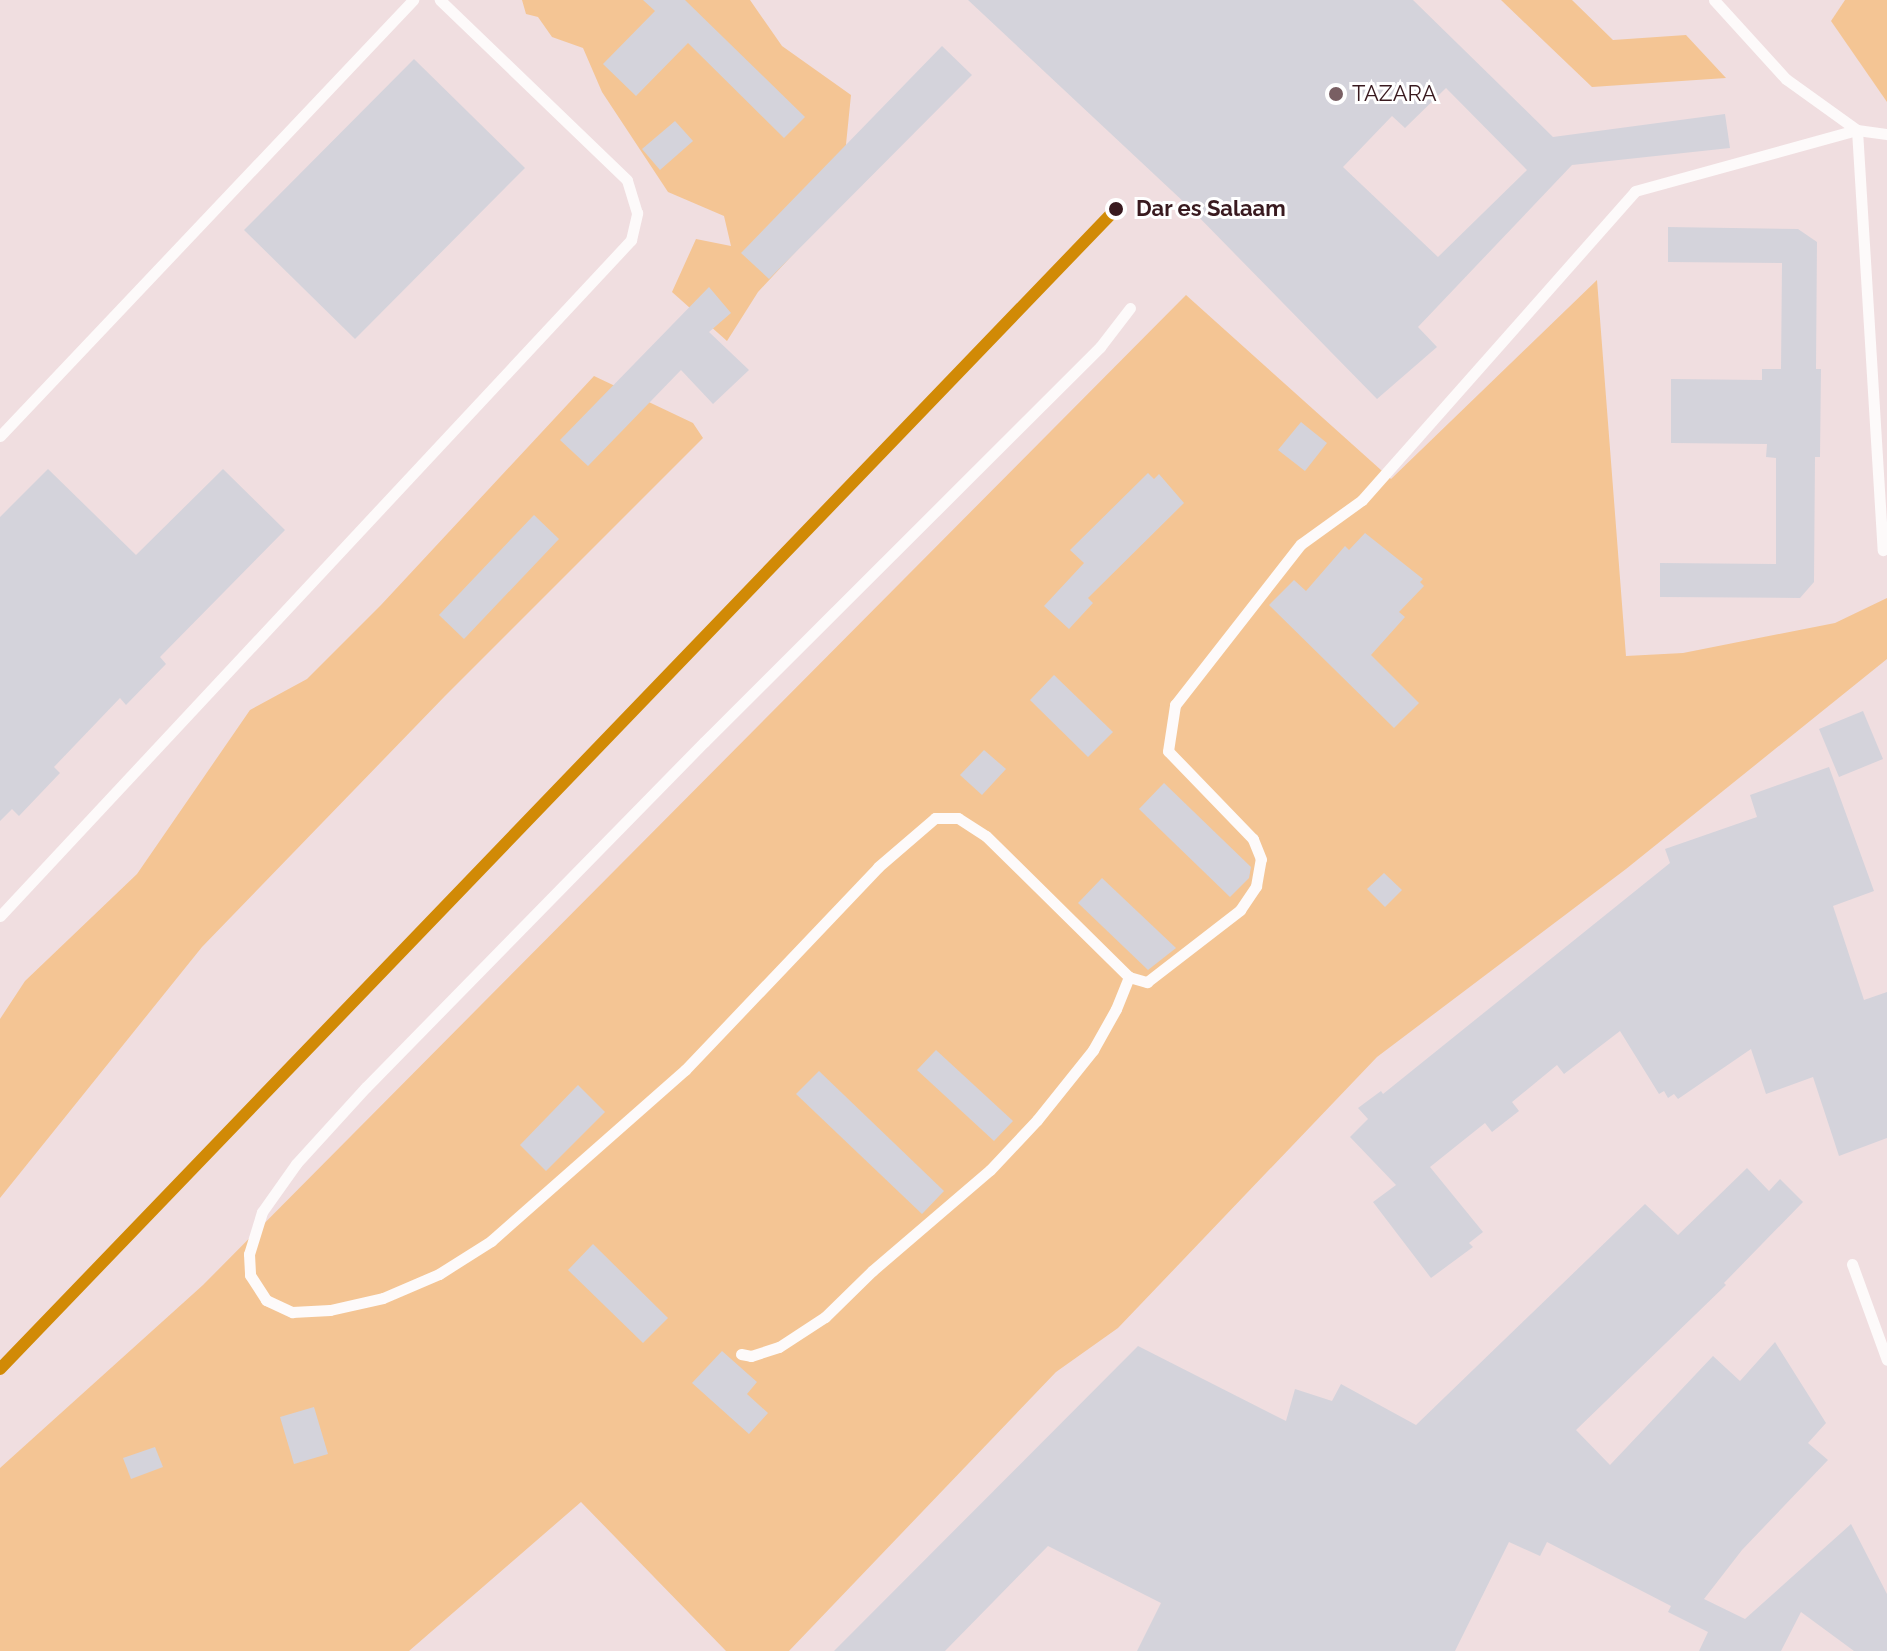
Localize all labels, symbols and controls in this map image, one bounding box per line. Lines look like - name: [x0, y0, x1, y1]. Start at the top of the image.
- place label: TAZARA: [1352, 81, 1437, 107]
- marker: TAZARA: [1327, 85, 1345, 103]
- marker: Dar es Salaam: [1103, 196, 1129, 222]
- place label: Dar es Salaam: [1136, 196, 1286, 222]

